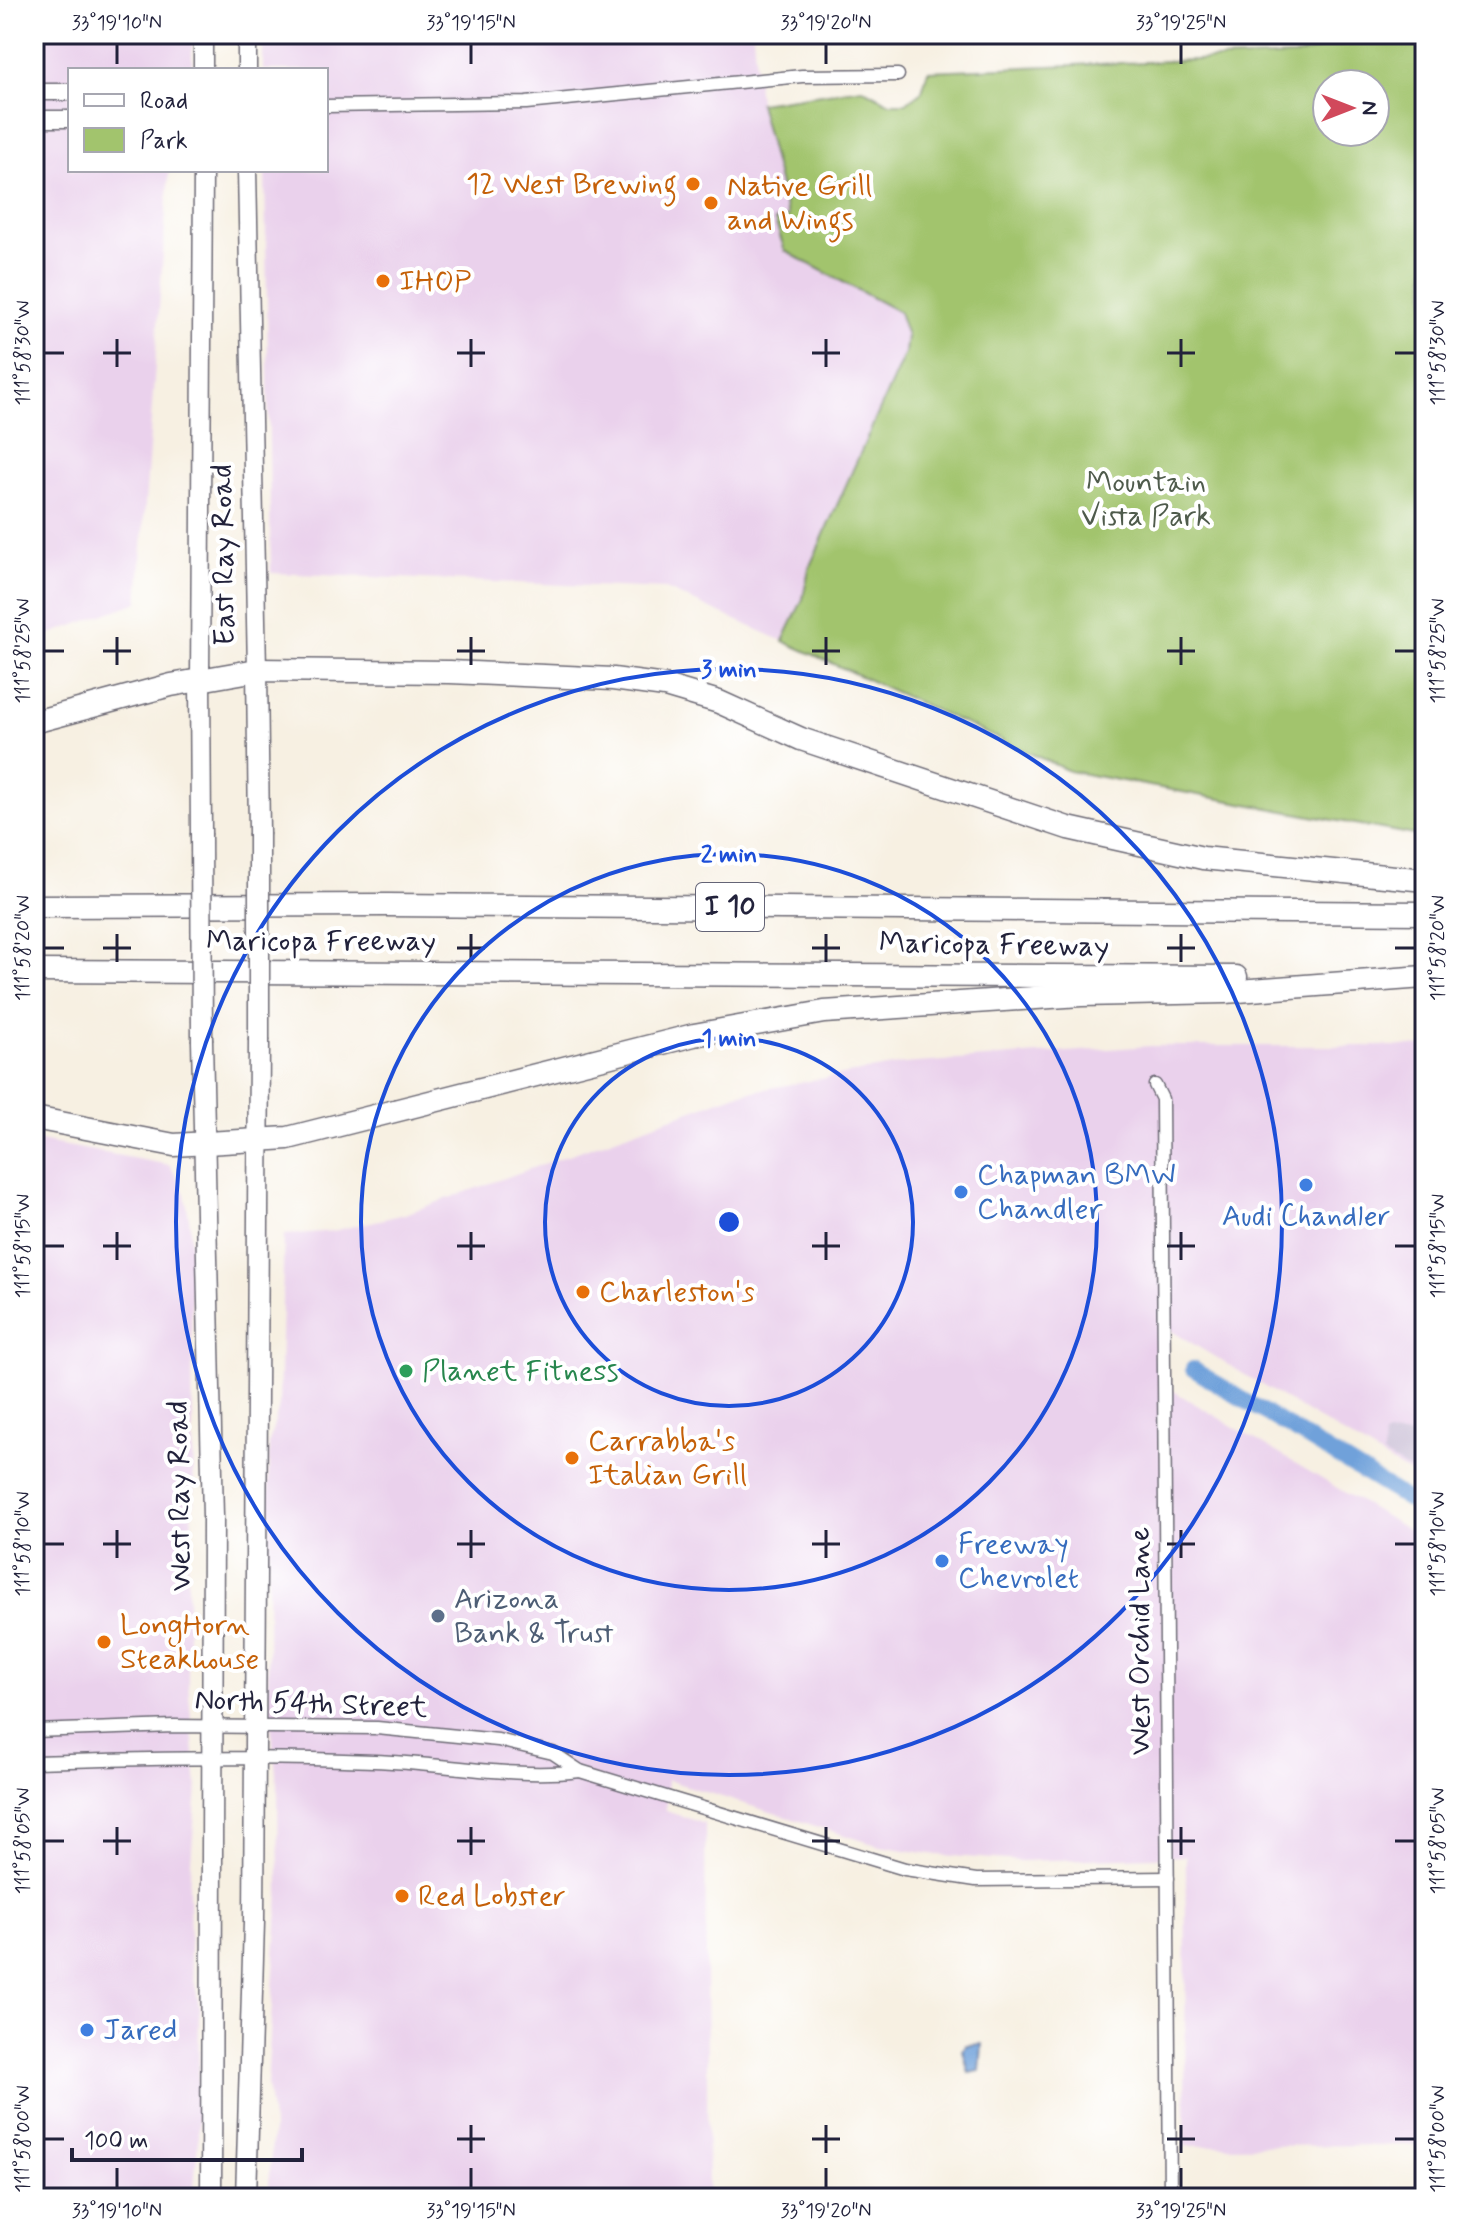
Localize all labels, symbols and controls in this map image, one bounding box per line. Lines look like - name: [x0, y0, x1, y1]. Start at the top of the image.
- text: 33°19'10"N: [72, 10, 162, 37]
- text: 33°19'15"N: [426, 10, 516, 37]
- text: 33°19'20"N: [780, 10, 872, 37]
- text: 33°19'25"N: [1136, 10, 1226, 37]
- legend: [68, 68, 328, 172]
- north arrow: [1311, 68, 1391, 148]
- text: Road: [140, 86, 188, 117]
- text: N: [1355, 101, 1383, 115]
- text: Park: [140, 126, 188, 157]
- place label: 12 West Brewing: [466, 165, 677, 207]
- place label: Native Grill and Wings: [727, 167, 872, 243]
- marker: 12 West Brewing: [684, 175, 702, 193]
- marker: Native Grill and Wings: [702, 194, 720, 212]
- place label: IHOP: [399, 262, 471, 301]
- marker: IHOP: [374, 272, 392, 290]
- text: 111°58'30"W: [10, 300, 37, 406]
- text: 111°58'30"W: [1425, 300, 1452, 406]
- park label: Mountain Vista Park: [1081, 463, 1211, 536]
- street label: East Ray Road: [203, 464, 245, 646]
- text: 111°58'25"W: [10, 598, 37, 704]
- text: 111°58'25"W: [1425, 598, 1452, 704]
- text: 3 min: [701, 655, 757, 686]
- text: 2 min: [701, 840, 757, 871]
- road number: I 10: [696, 883, 764, 931]
- text: 111°58'20"W: [10, 895, 37, 1001]
- text: 111°58'20"W: [1425, 895, 1452, 1001]
- street label: Maricopa Freeway: [206, 922, 436, 961]
- street label: Maricopa Freeway: [879, 923, 1109, 967]
- text: 1 min: [701, 1024, 757, 1055]
- place label: Chapman BMW Chandler: [977, 1156, 1176, 1229]
- marker: Audi Chandler: [1297, 1176, 1315, 1194]
- marker: Chapman BMW Chandler: [952, 1183, 970, 1201]
- text: 111°58'15"W: [10, 1194, 37, 1298]
- text: 111°58'15"W: [1425, 1194, 1452, 1298]
- place label: Audi Chandler: [1222, 1197, 1390, 1236]
- centre of rings: [715, 1208, 743, 1236]
- place label: Charleston's: [599, 1273, 755, 1312]
- marker: Charleston's: [574, 1283, 592, 1301]
- place label: Planet Fitness: [422, 1352, 619, 1391]
- marker: Planet Fitness: [397, 1362, 415, 1380]
- street label: West Ray Road: [159, 1400, 201, 1592]
- place label: Carrabba's Italian Grill: [588, 1422, 747, 1495]
- marker: Carrabba's Italian Grill: [563, 1449, 581, 1467]
- text: 111°58'10"W: [10, 1491, 37, 1597]
- text: 111°58'10"W: [1425, 1491, 1452, 1597]
- place label: Freeway Chevrolet: [958, 1525, 1079, 1598]
- street label: West Orchid Lane: [1121, 1527, 1160, 1755]
- marker: Freeway Chevrolet: [933, 1552, 951, 1570]
- place label: Arizona Bank & Trust: [454, 1580, 614, 1653]
- place label: LongHorn Steakhouse: [120, 1606, 259, 1679]
- marker: Arizona Bank & Trust: [429, 1607, 447, 1625]
- marker: LongHorn Steakhouse: [95, 1633, 113, 1651]
- street label: North 54th Street: [194, 1680, 429, 1728]
- text: 111°58'05"W: [10, 1788, 37, 1894]
- text: 111°58'05"W: [1425, 1788, 1452, 1894]
- place label: Red Lobster: [418, 1877, 566, 1916]
- marker: Red Lobster: [393, 1887, 411, 1905]
- place label: Jared: [103, 2011, 177, 2050]
- marker: Jared: [78, 2021, 96, 2039]
- text: 111°58'00"W: [10, 2085, 37, 2193]
- text: 111°58'00"W: [1425, 2085, 1452, 2193]
- scale bar: [72, 2112, 302, 2162]
- text: 100 m: [84, 2126, 148, 2157]
- text: 33°19'10"N: [72, 2198, 162, 2225]
- text: 33°19'15"N: [426, 2198, 516, 2225]
- text: 33°19'20"N: [780, 2198, 872, 2225]
- text: 33°19'25"N: [1136, 2198, 1226, 2225]

